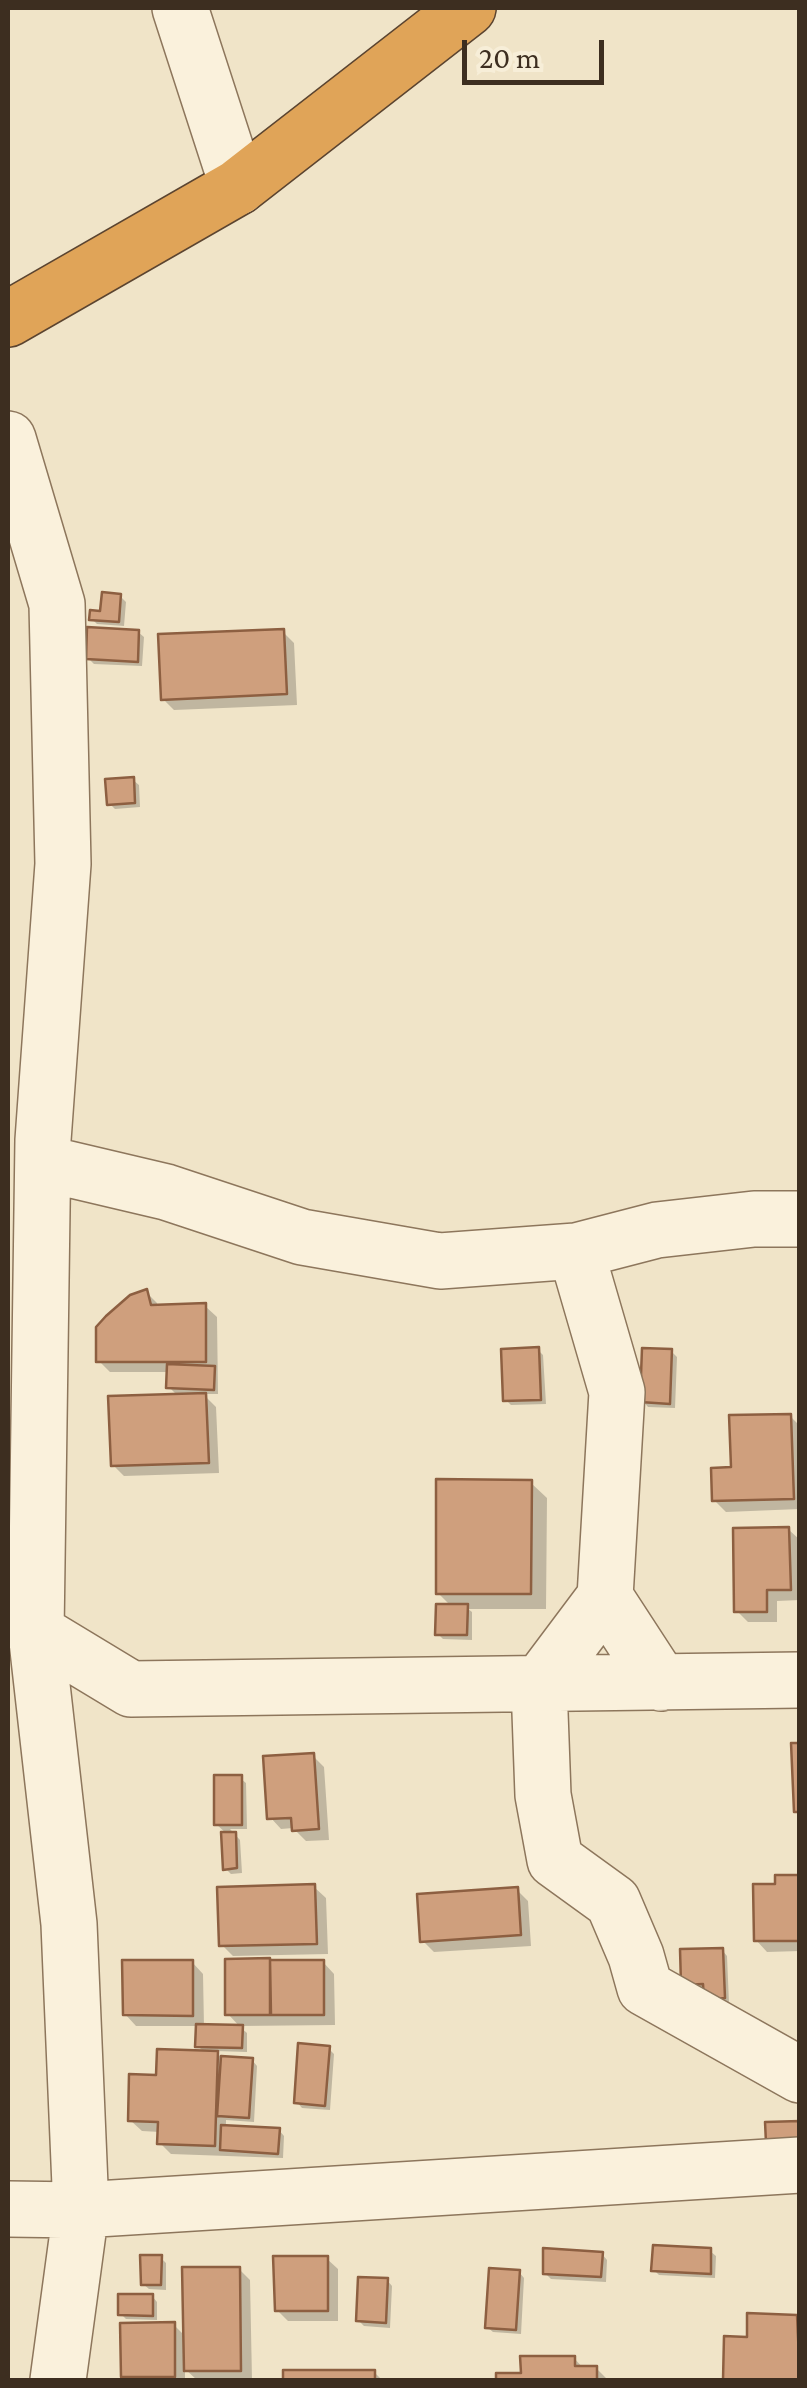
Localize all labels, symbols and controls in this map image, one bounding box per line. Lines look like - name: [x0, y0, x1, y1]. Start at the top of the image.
- scale bar: [467, 20, 610, 82]
- text: 20 m: [479, 41, 540, 74]

